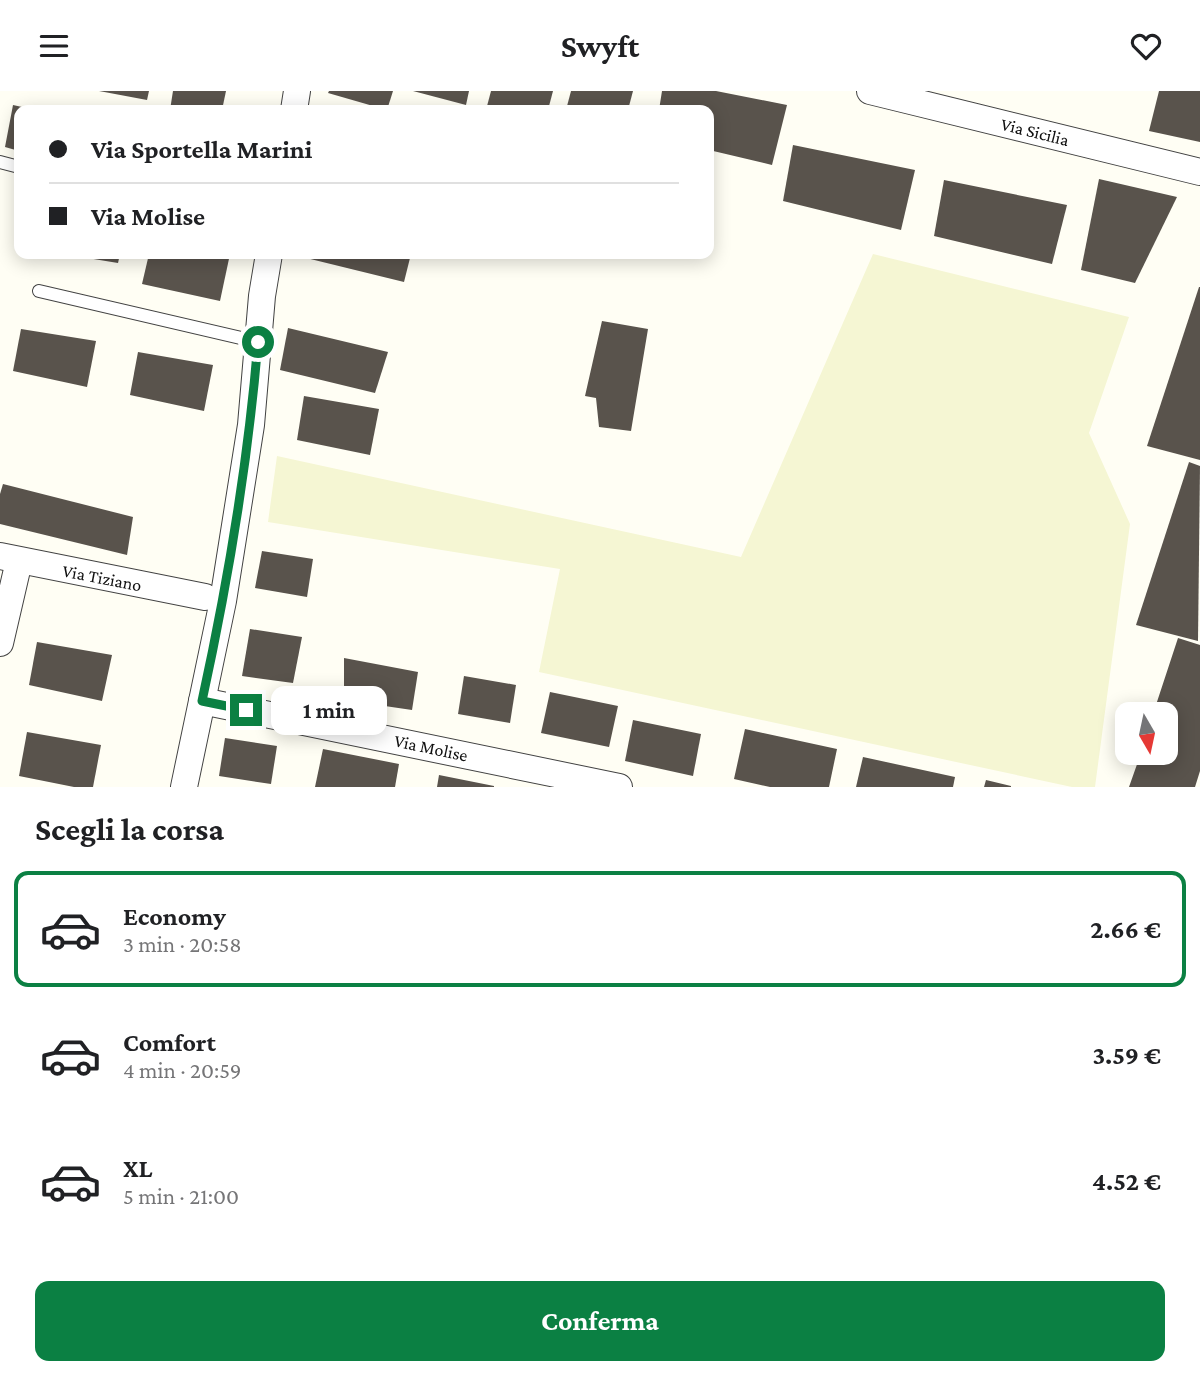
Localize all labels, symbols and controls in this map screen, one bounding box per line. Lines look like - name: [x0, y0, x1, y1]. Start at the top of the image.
- icon: menu: [35, 27, 73, 65]
- icon: heart: [1127, 27, 1165, 65]
- text: Swyft: [561, 28, 639, 64]
- street label: Via Sicilia: [999, 114, 1071, 150]
- text: Via Sportella Marini: [91, 135, 312, 164]
- text: Via Molise: [91, 202, 205, 231]
- route start: [242, 326, 274, 358]
- street label: Via Tiziano: [61, 561, 143, 595]
- callout: 1 min: [270, 685, 386, 735]
- route end: [230, 694, 262, 726]
- text: 1 min: [303, 697, 355, 723]
- north arrow: [1115, 702, 1178, 765]
- map controls: [1115, 702, 1178, 765]
- street label: Via Molise: [392, 730, 470, 766]
- text: Scegli la corsa: [35, 811, 224, 847]
- icon: car: [39, 898, 102, 961]
- text: Economy: [123, 902, 226, 931]
- text: 2.66 €: [1090, 915, 1161, 944]
- text: 3 min · 20:58: [123, 931, 242, 957]
- icon: car: [39, 1024, 102, 1087]
- text: Comfort: [123, 1028, 216, 1057]
- text: 3.59 €: [1092, 1041, 1161, 1070]
- text: 4 min · 20:59: [123, 1057, 241, 1083]
- icon: car: [39, 1150, 102, 1213]
- text: XL: [123, 1154, 152, 1183]
- text: 4.52 €: [1092, 1167, 1161, 1196]
- text: 5 min · 21:00: [123, 1183, 239, 1209]
- button: Conferma: [35, 1281, 1165, 1361]

